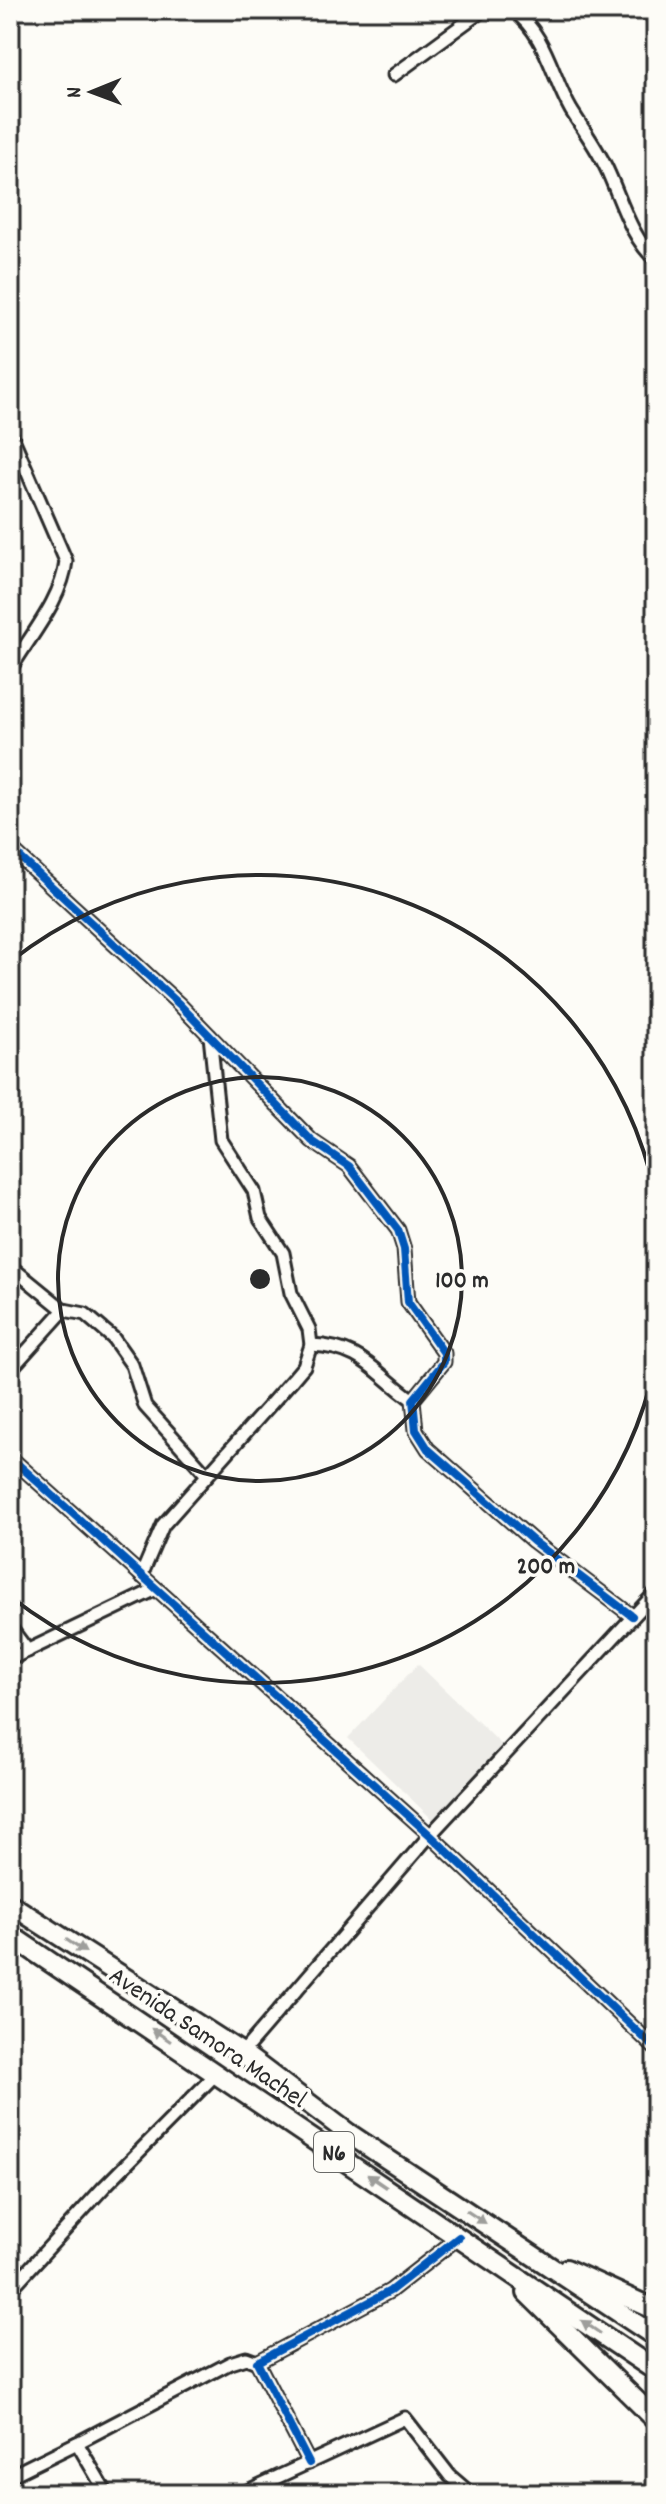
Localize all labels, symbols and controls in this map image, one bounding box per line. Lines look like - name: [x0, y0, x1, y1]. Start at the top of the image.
- north arrow: [52, 52, 132, 132]
- text: N: [60, 86, 91, 98]
- centre of rings: [246, 1265, 274, 1293]
- text: 100 m: [435, 1265, 489, 1299]
- text: 200 m: [517, 1551, 575, 1585]
- one-way arrow: [65, 1939, 86, 1954]
- street label: Avenida Samora Machel: [101, 1959, 314, 2119]
- one-way arrow: [150, 2028, 172, 2043]
- road number: N6: [314, 2132, 354, 2172]
- one-way arrow: [366, 2173, 387, 2188]
- one-way arrow: [466, 2210, 487, 2225]
- one-way arrow: [581, 2320, 602, 2335]

